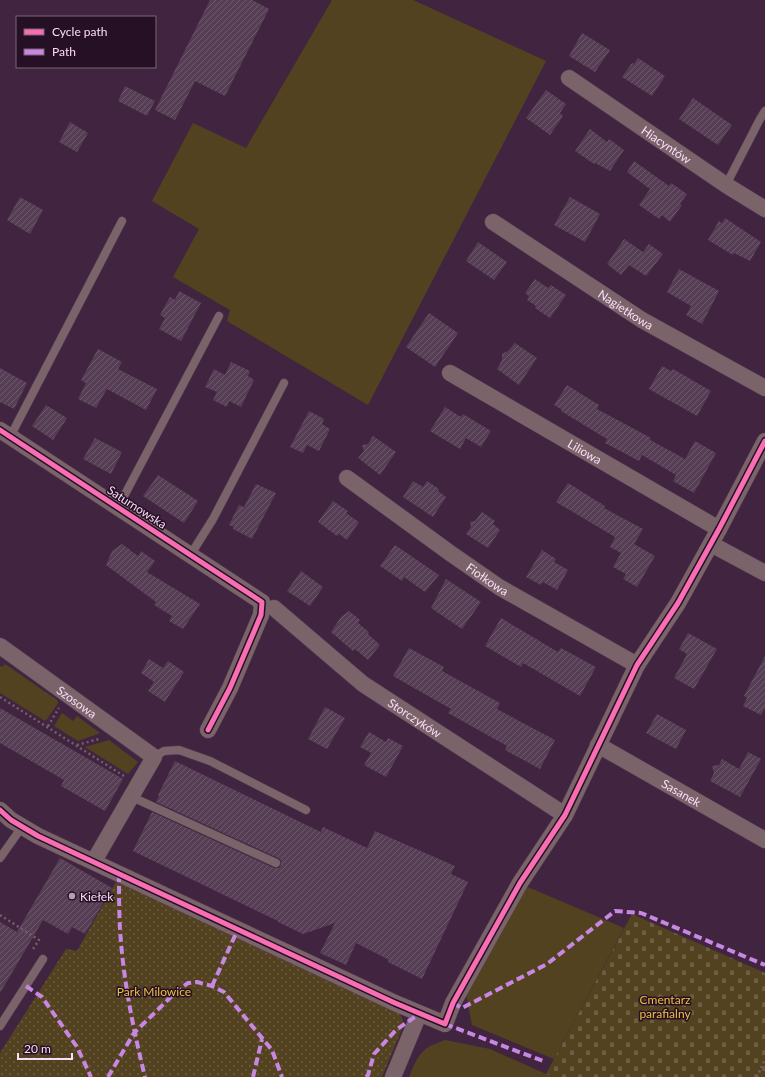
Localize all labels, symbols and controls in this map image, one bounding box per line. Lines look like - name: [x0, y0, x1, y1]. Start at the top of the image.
- legend: [16, 16, 156, 68]
- text: Cycle path: [52, 24, 107, 39]
- text: Path: [52, 44, 76, 59]
- street label: Hiacyntów: [639, 122, 695, 167]
- street label: Nagietkowa: [596, 286, 656, 332]
- street label: Liliowa: [565, 436, 605, 467]
- street label: Saturnowska: [105, 482, 170, 532]
- street label: Fiołkowa: [463, 559, 511, 598]
- street label: Szosowa: [54, 682, 100, 721]
- street label: Storczyków: [385, 695, 445, 741]
- street label: Sasanek: [659, 775, 704, 810]
- place label: Kiełek: [80, 889, 114, 904]
- marker: Kiełek: [67, 891, 77, 901]
- park label: Park Milowice: [117, 984, 191, 999]
- park label: Cmentarz parafialny: [639, 992, 691, 1021]
- scale bar: [18, 1035, 72, 1061]
- text: 20 m: [24, 1041, 51, 1056]

